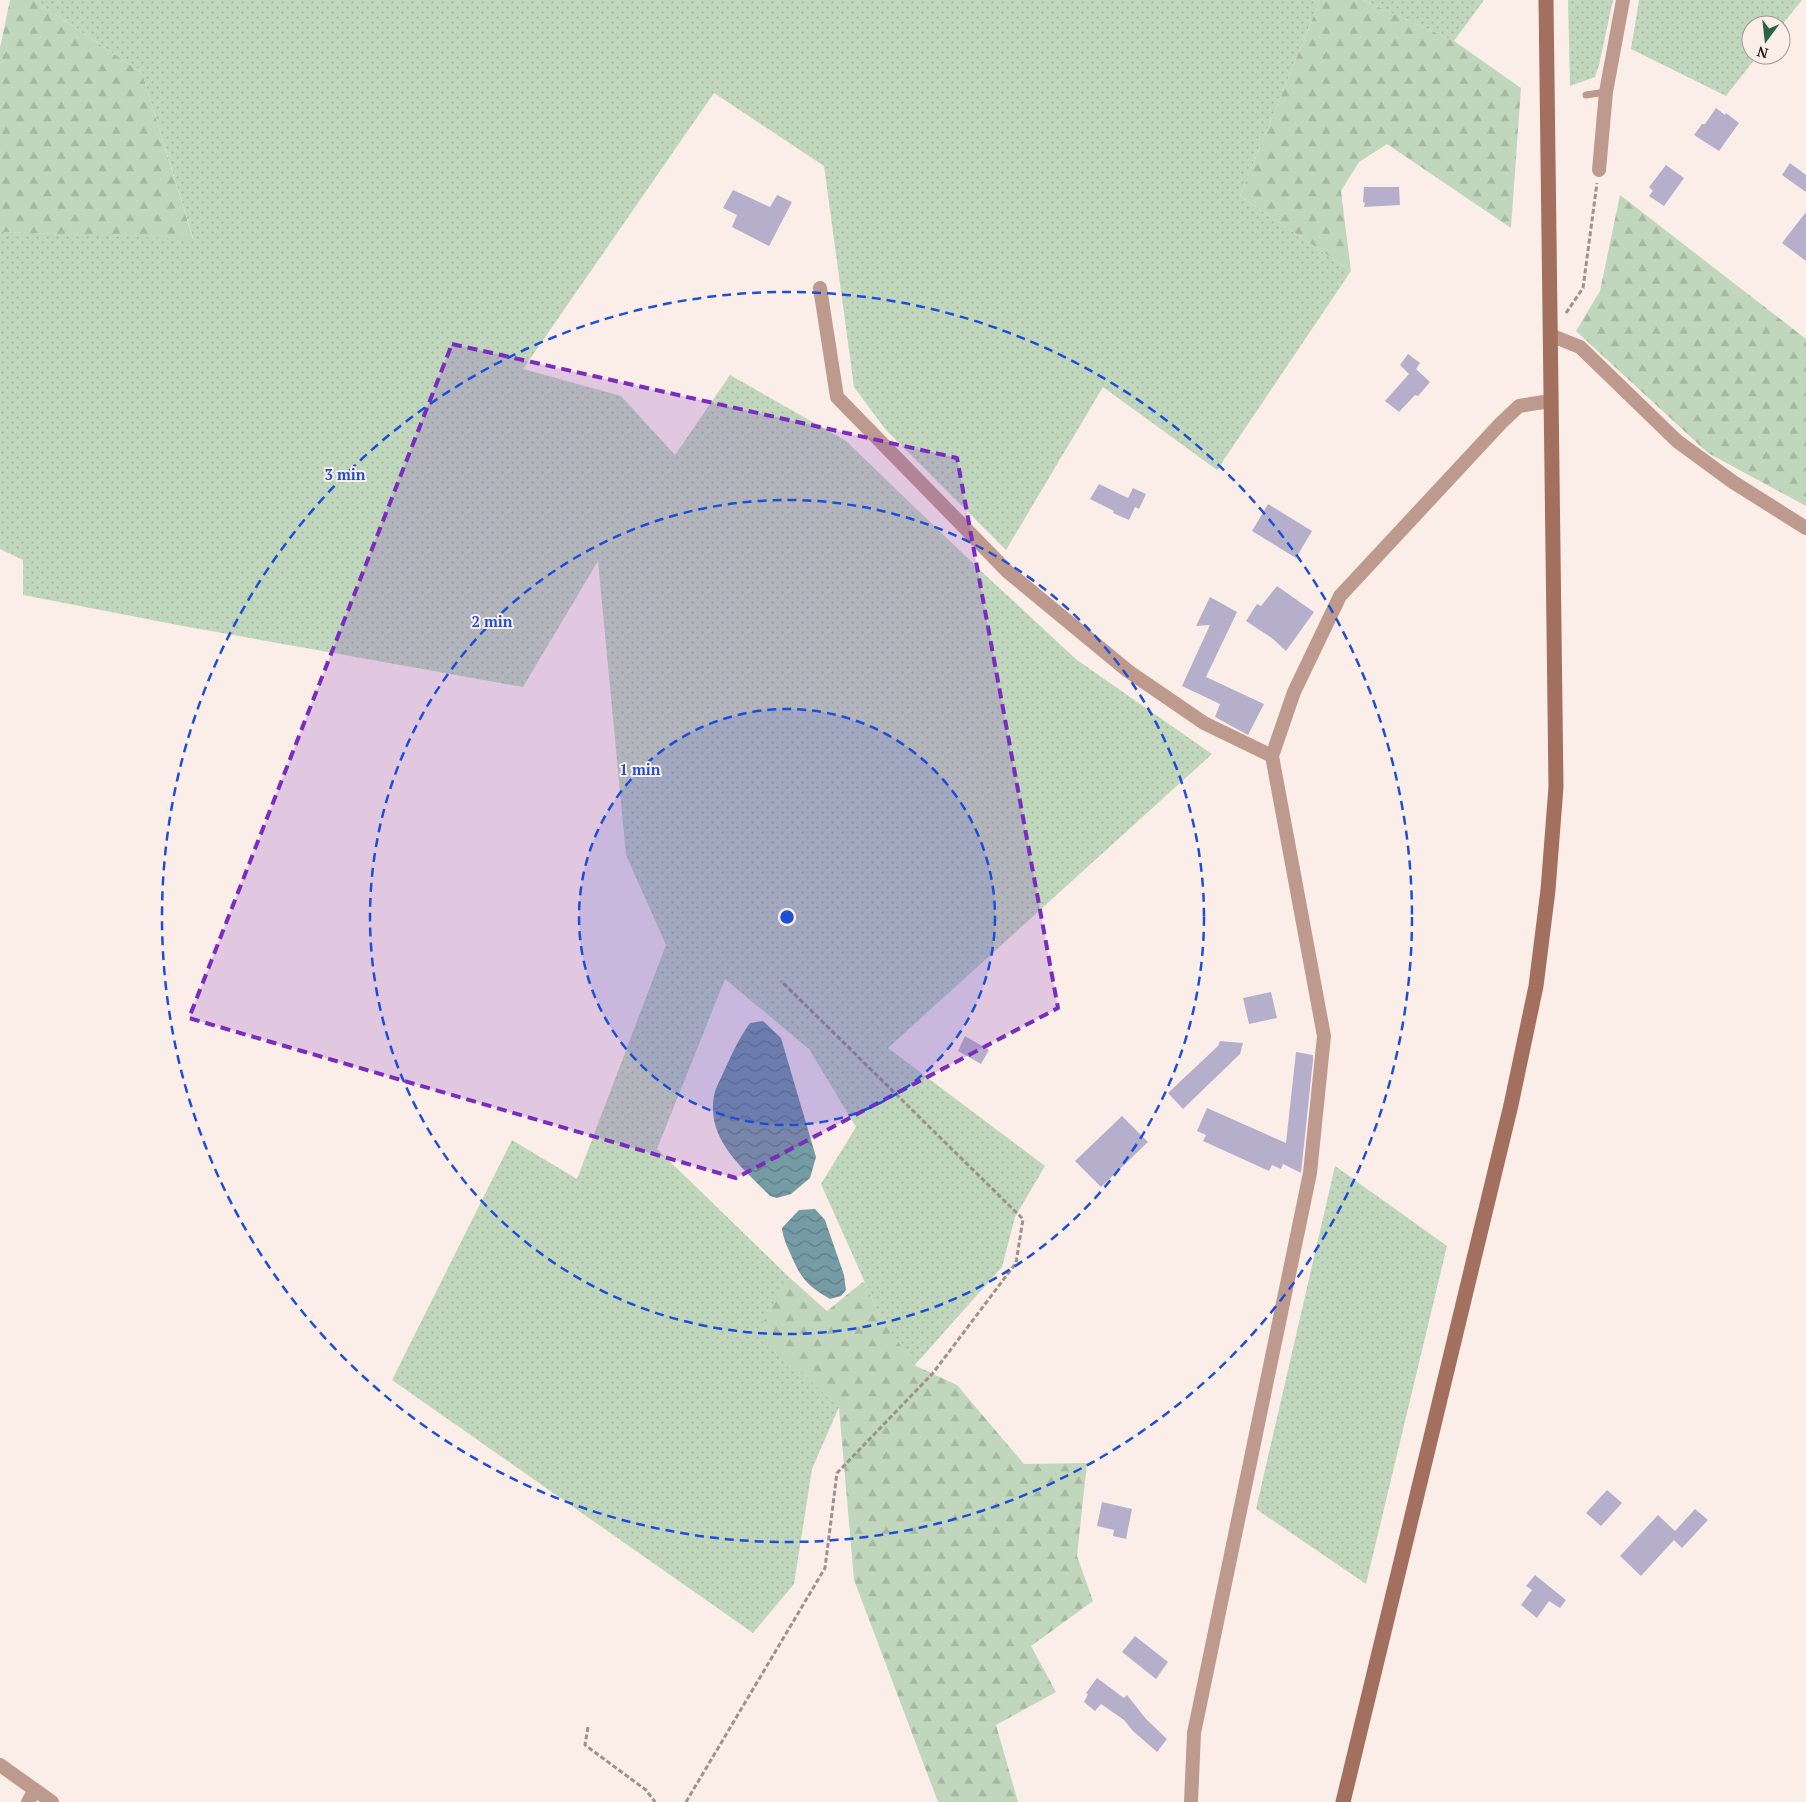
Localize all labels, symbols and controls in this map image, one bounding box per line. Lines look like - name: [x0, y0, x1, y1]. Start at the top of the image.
- north arrow: [1741, 15, 1791, 65]
- text: N: [1755, 42, 1770, 64]
- text: 3 min: [324, 464, 366, 484]
- text: 2 min: [471, 611, 513, 631]
- text: 1 min: [619, 759, 661, 779]
- centre of rings: [778, 908, 796, 926]

